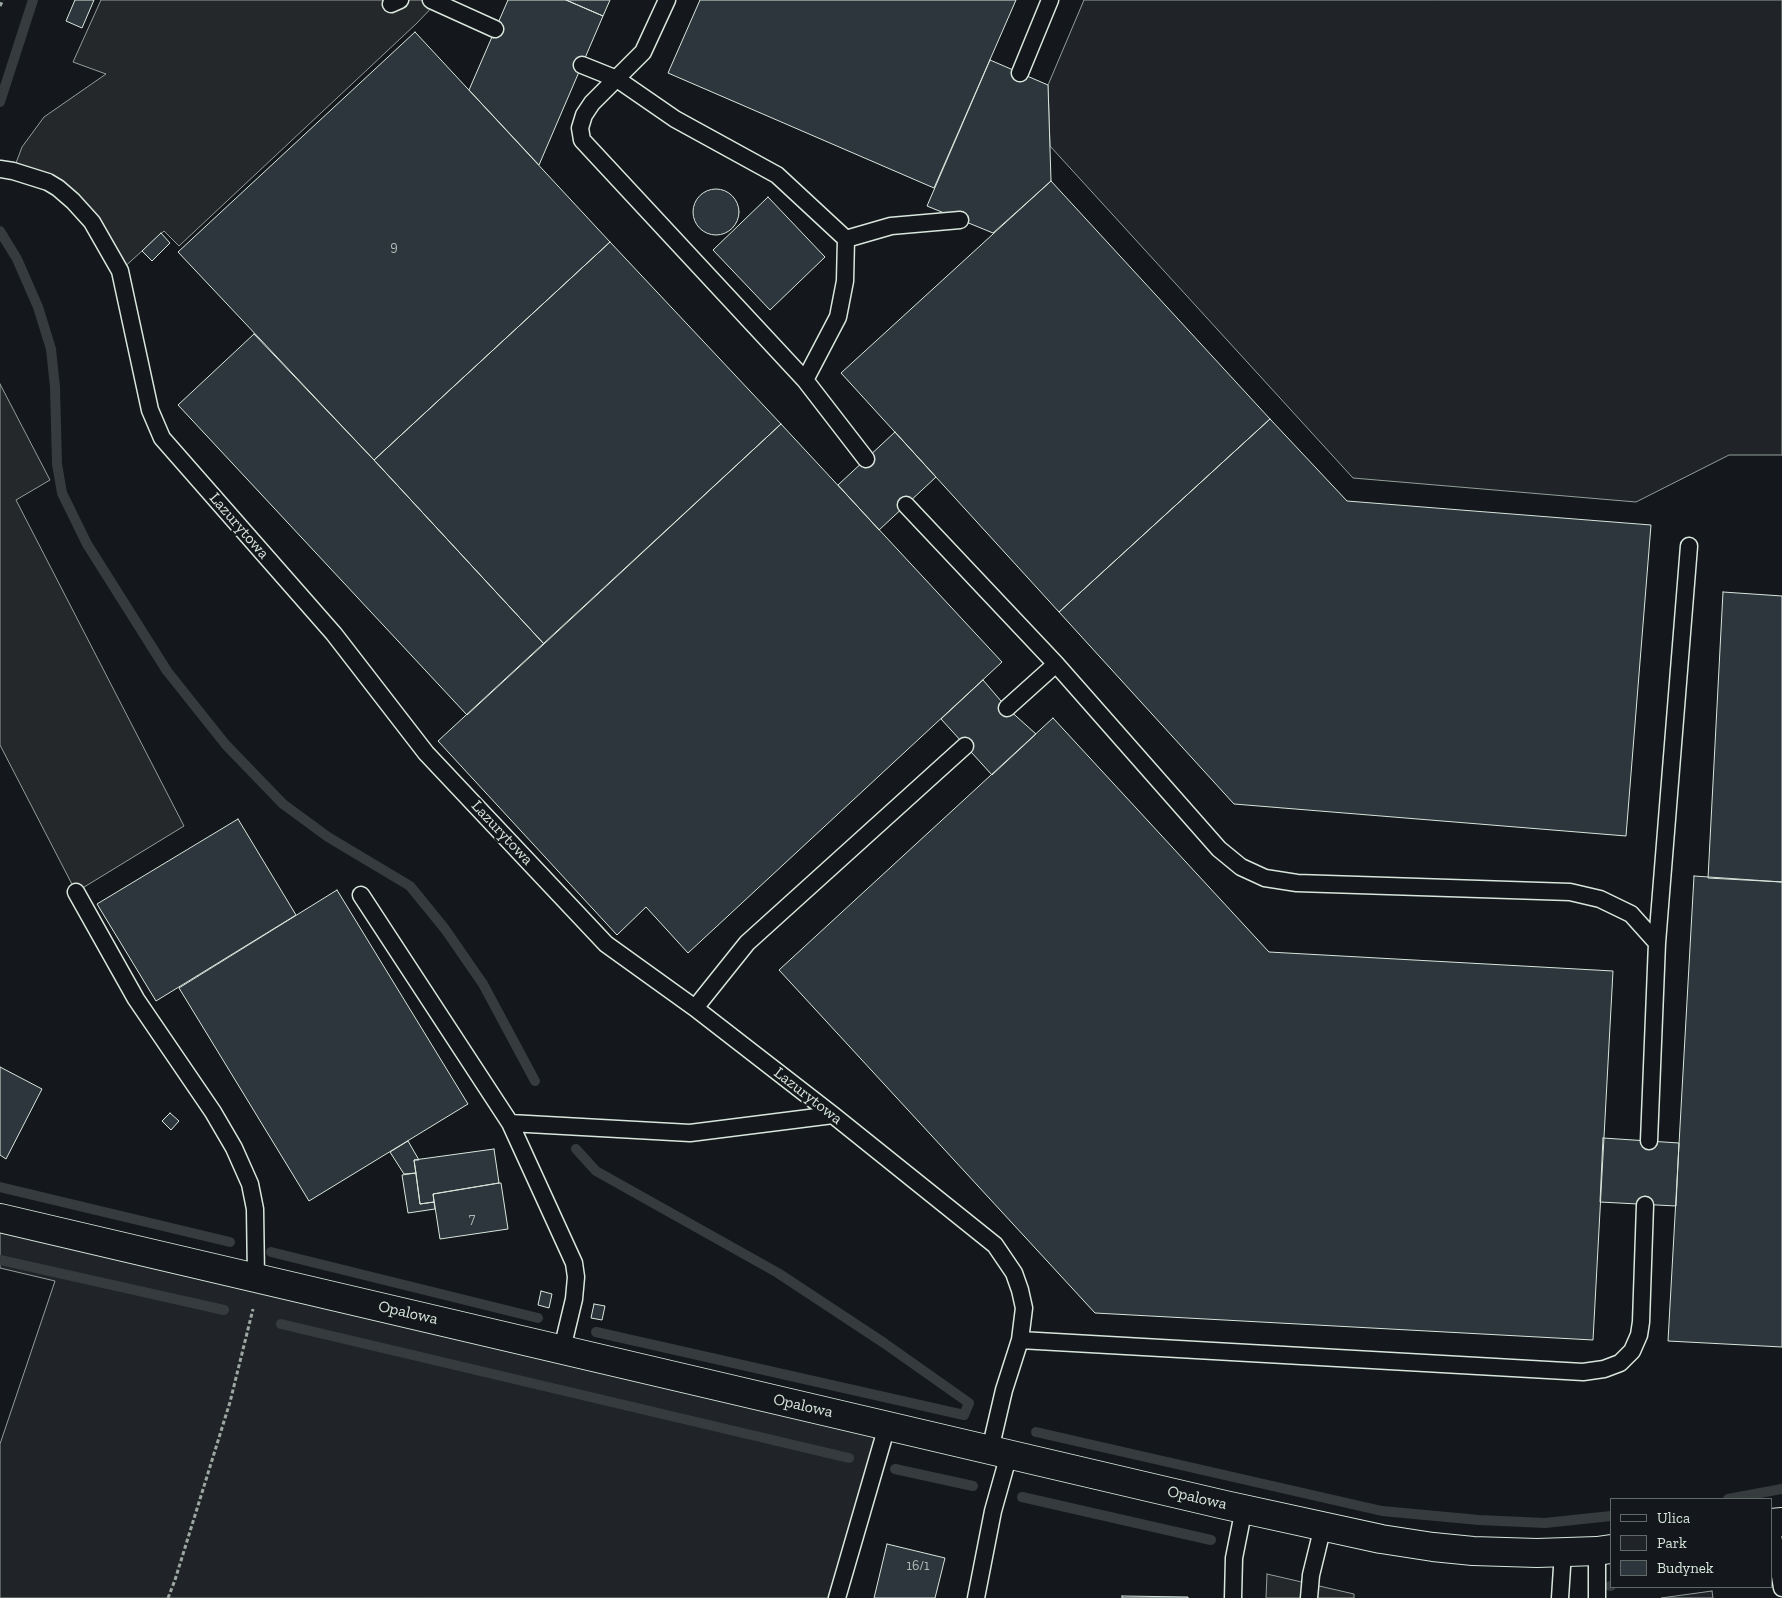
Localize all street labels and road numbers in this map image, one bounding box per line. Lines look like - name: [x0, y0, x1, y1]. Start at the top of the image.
- street label: Lazurytowa: [205, 489, 273, 563]
- street label: Lazurytowa: [467, 797, 537, 869]
- street label: Lazurytowa: [770, 1063, 846, 1129]
- street label: Opalowa: [376, 1297, 440, 1329]
- street label: Opalowa: [771, 1390, 835, 1422]
- street label: Opalowa: [1165, 1482, 1229, 1514]

